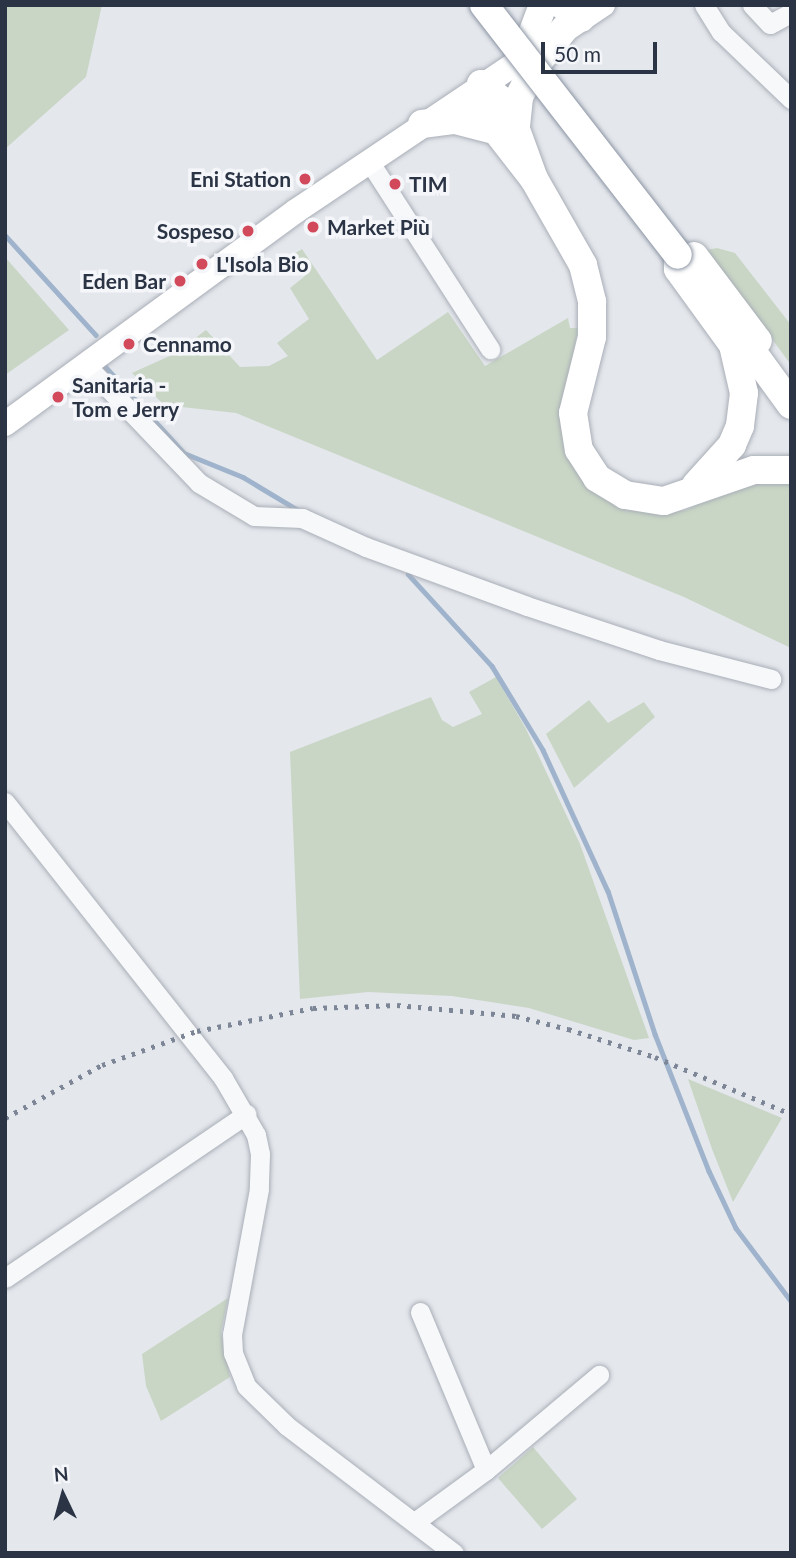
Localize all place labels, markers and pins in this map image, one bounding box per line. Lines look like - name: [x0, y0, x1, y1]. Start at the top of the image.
- place label: Eni Station: [190, 166, 291, 192]
- marker: Eni Station: [297, 171, 313, 187]
- place label: TIM: [409, 171, 448, 197]
- marker: TIM: [387, 176, 403, 192]
- place label: Market Più: [327, 214, 430, 240]
- place label: Sospeso: [157, 218, 234, 244]
- marker: Market Più: [305, 219, 321, 235]
- marker: Sospeso: [240, 223, 256, 239]
- place label: L'Isola Bio: [216, 251, 309, 277]
- marker: L'Isola Bio: [194, 256, 210, 272]
- place label: Eden Bar: [82, 268, 166, 294]
- marker: Eden Bar: [172, 273, 188, 289]
- place label: Cennamo: [143, 331, 232, 357]
- marker: Cennamo: [121, 336, 137, 352]
- place label: Sanitaria - Tom e Jerry: [72, 372, 180, 422]
- marker: Sanitaria - Tom e Jerry: [50, 389, 66, 405]

